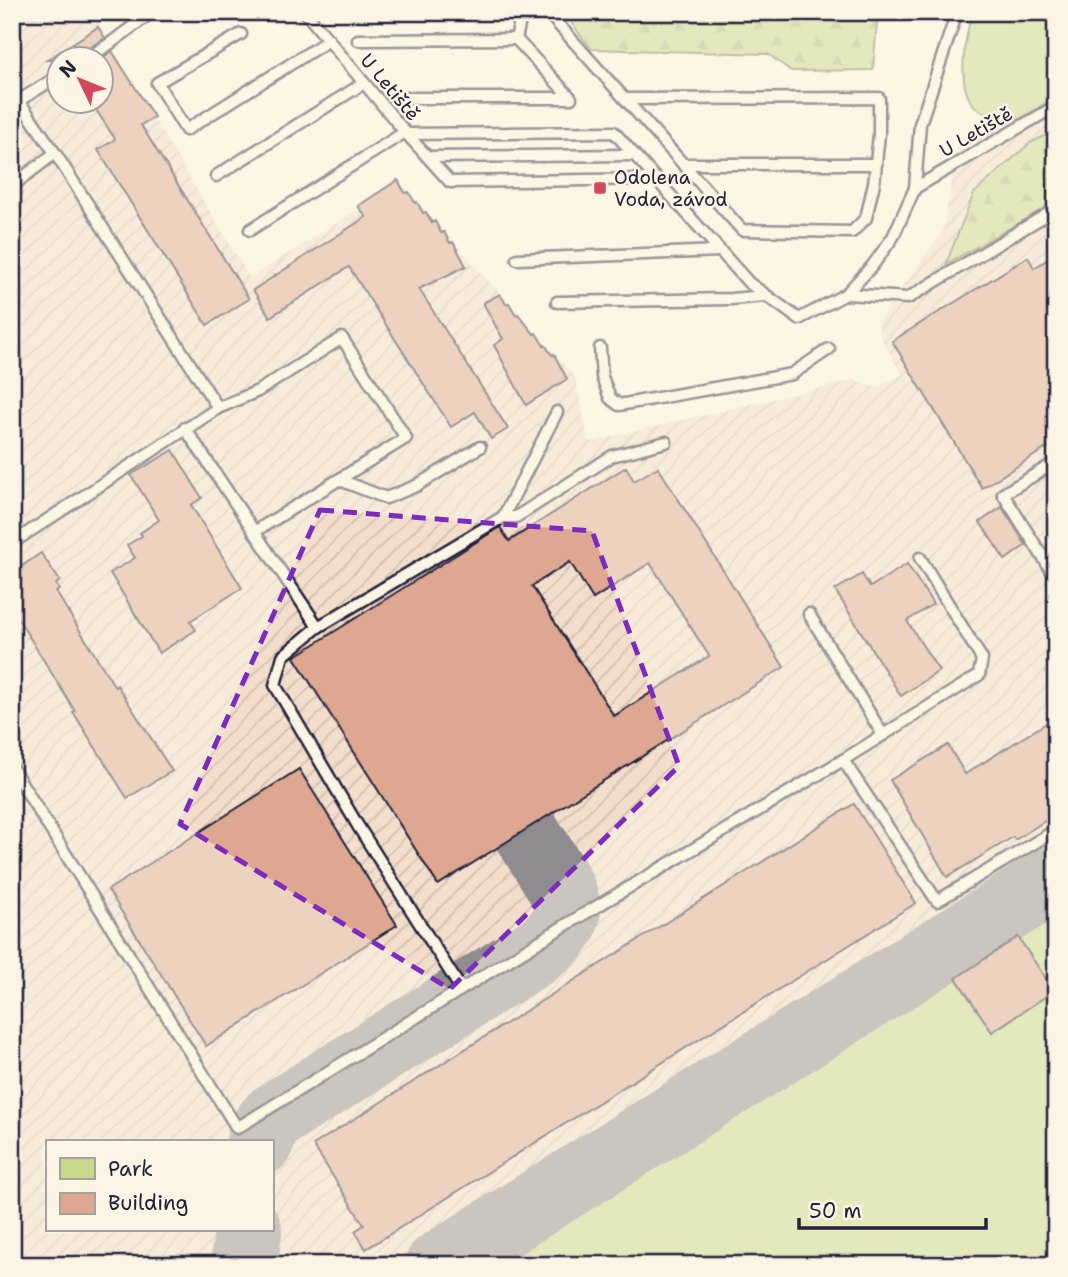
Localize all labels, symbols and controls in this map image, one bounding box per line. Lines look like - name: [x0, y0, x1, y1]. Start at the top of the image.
- north arrow: [46, 46, 116, 116]
- street label: U Letiště: [355, 48, 425, 126]
- text: N: [54, 55, 82, 83]
- street label: U Letiště: [935, 101, 1017, 163]
- place label: Odolena Voda, závod: [614, 165, 728, 212]
- marker: Odolena Voda, závod: [592, 180, 608, 196]
- legend: [46, 1140, 273, 1232]
- text: Park: [108, 1155, 153, 1183]
- scale bar: [799, 1186, 986, 1230]
- text: Building: [108, 1189, 188, 1217]
- text: 50 m: [809, 1197, 862, 1225]

